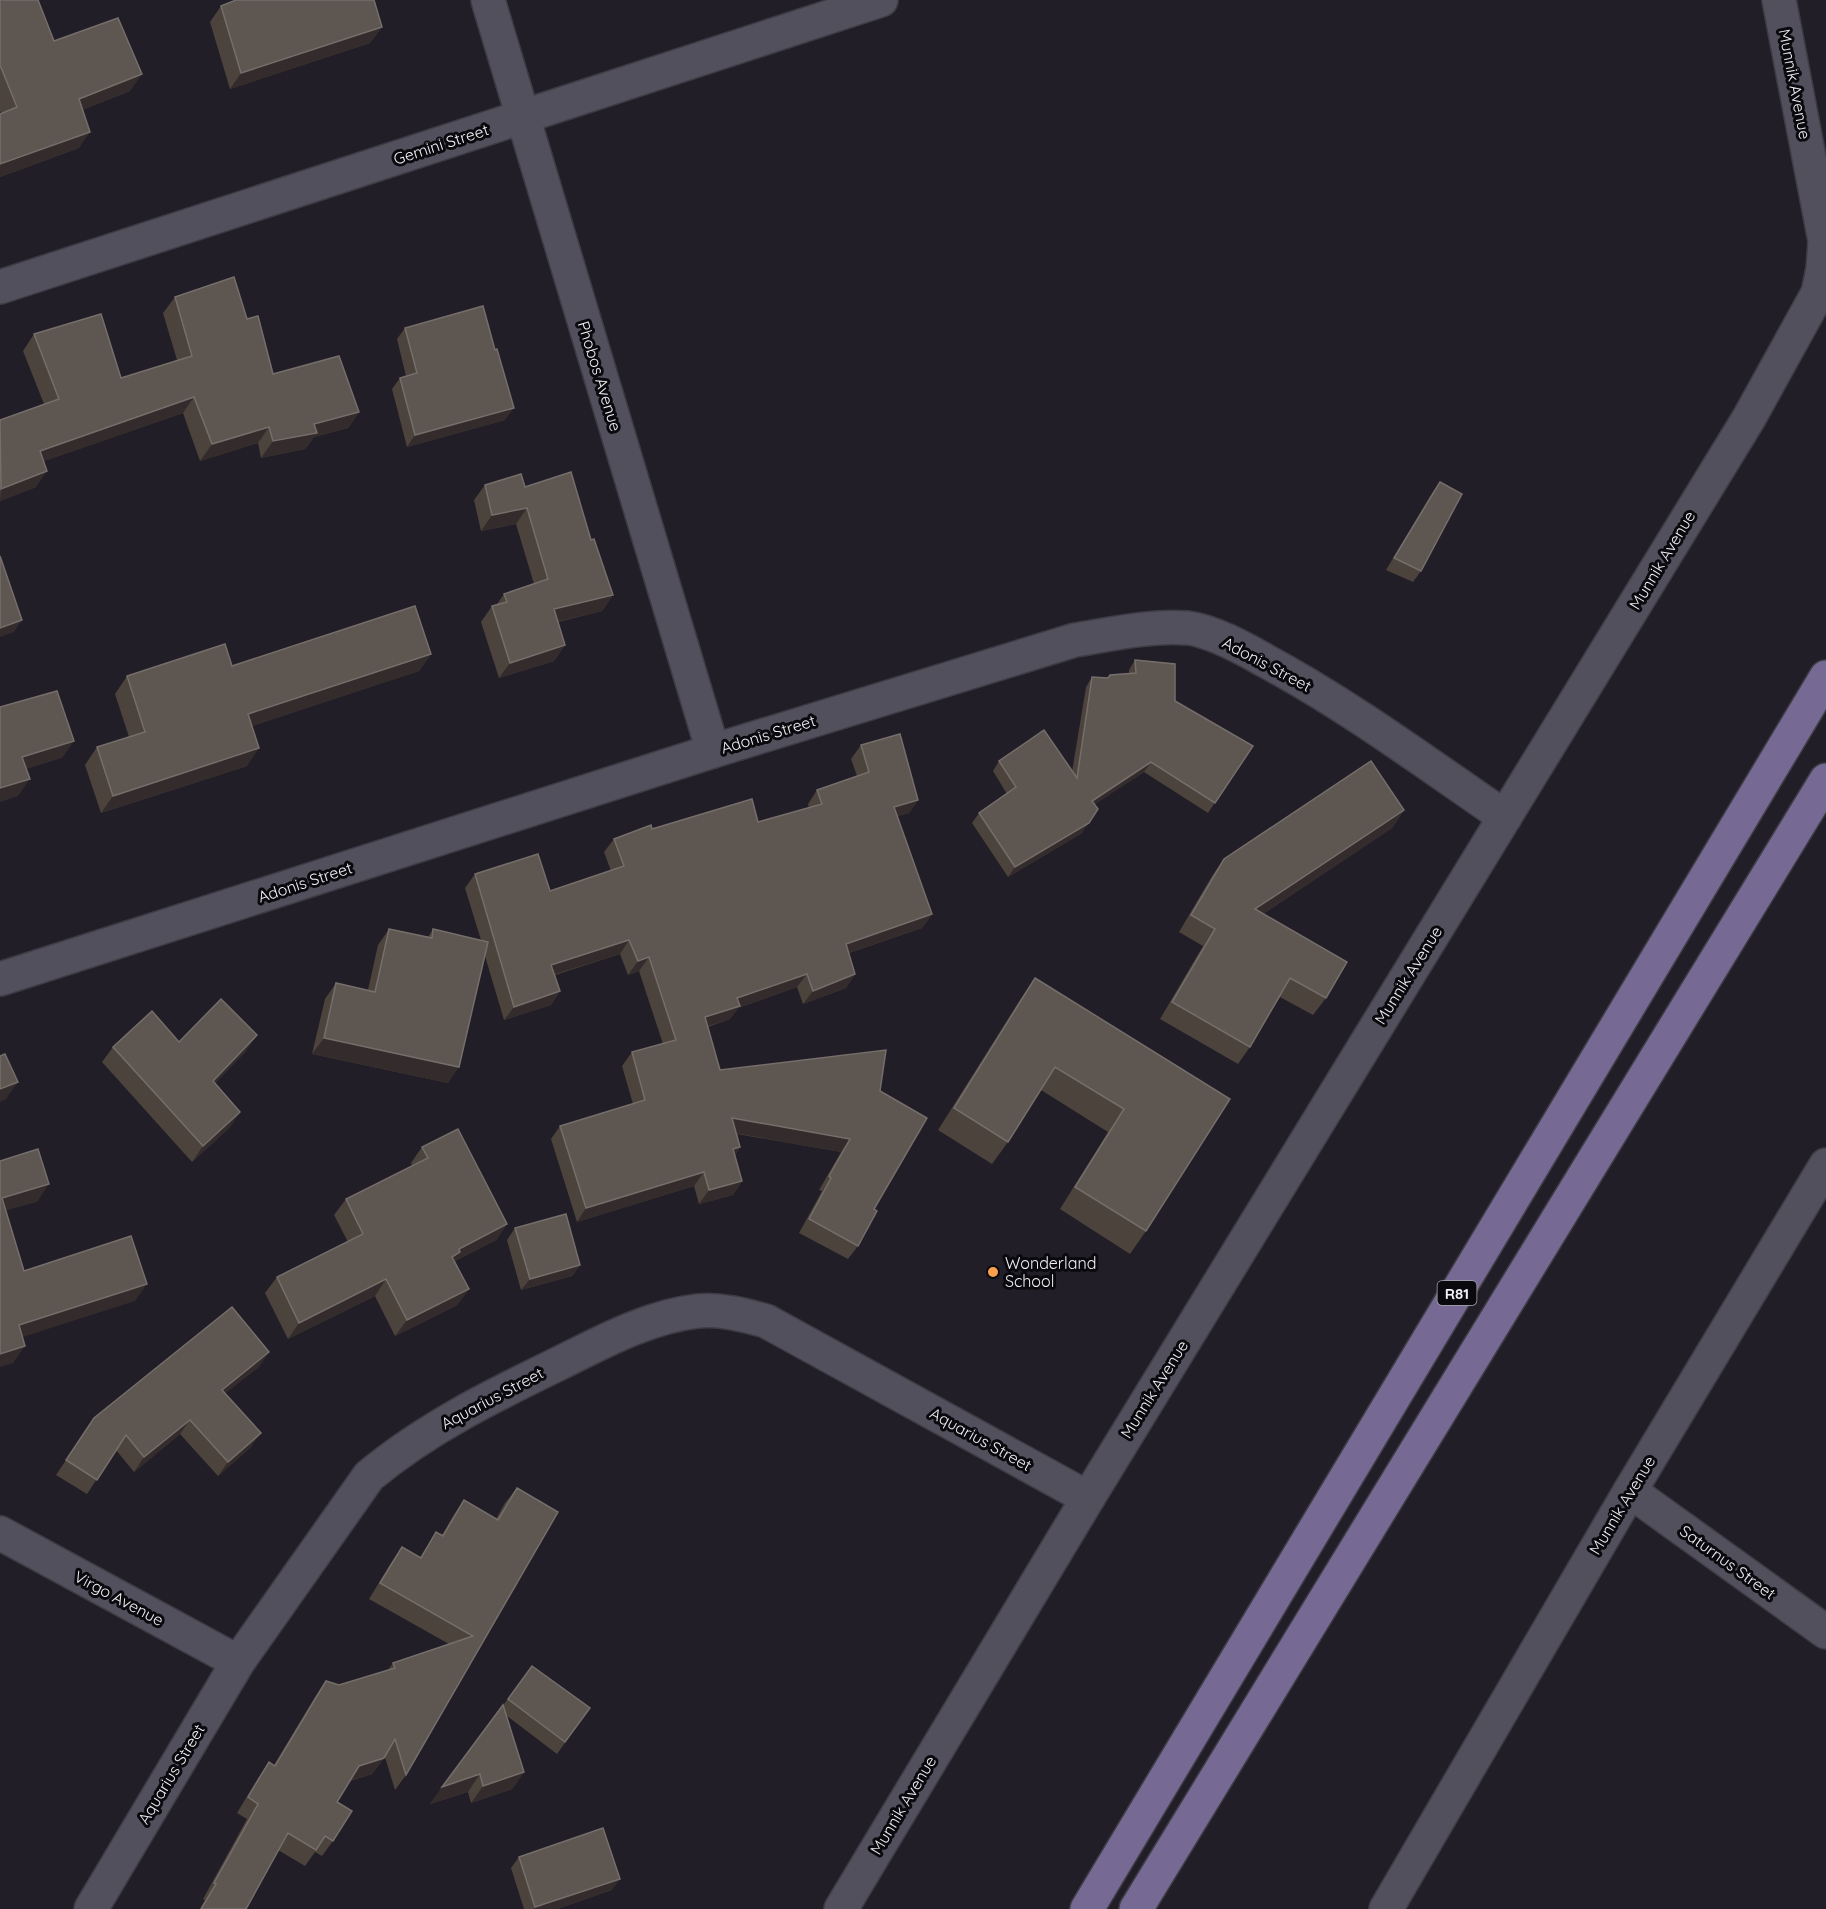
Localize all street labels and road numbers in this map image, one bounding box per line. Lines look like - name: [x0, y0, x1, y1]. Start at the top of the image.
- street label: Munnik Avenue: [1775, 27, 1815, 141]
- street label: Gemini Street: [391, 119, 491, 169]
- street label: Phobos Avenue: [574, 318, 626, 434]
- street label: Munnik Avenue: [1625, 507, 1699, 613]
- street label: Adonis Street: [1219, 632, 1315, 696]
- street label: Adonis Street: [718, 710, 818, 758]
- street label: Adonis Street: [255, 857, 355, 907]
- street label: Munnik Avenue: [1370, 922, 1446, 1028]
- road number: R81: [1438, 1281, 1476, 1305]
- street label: Munnik Avenue: [1116, 1336, 1192, 1442]
- street label: Aquarius Street: [437, 1363, 547, 1433]
- street label: Aquarius Street: [927, 1403, 1035, 1475]
- street label: Munnik Avenue: [1585, 1452, 1659, 1558]
- street label: Saturnus Street: [1676, 1521, 1780, 1603]
- street label: Virgo Avenue: [71, 1566, 167, 1630]
- street label: Aquarius Street: [133, 1720, 209, 1828]
- street label: Munnik Avenue: [866, 1752, 940, 1858]

